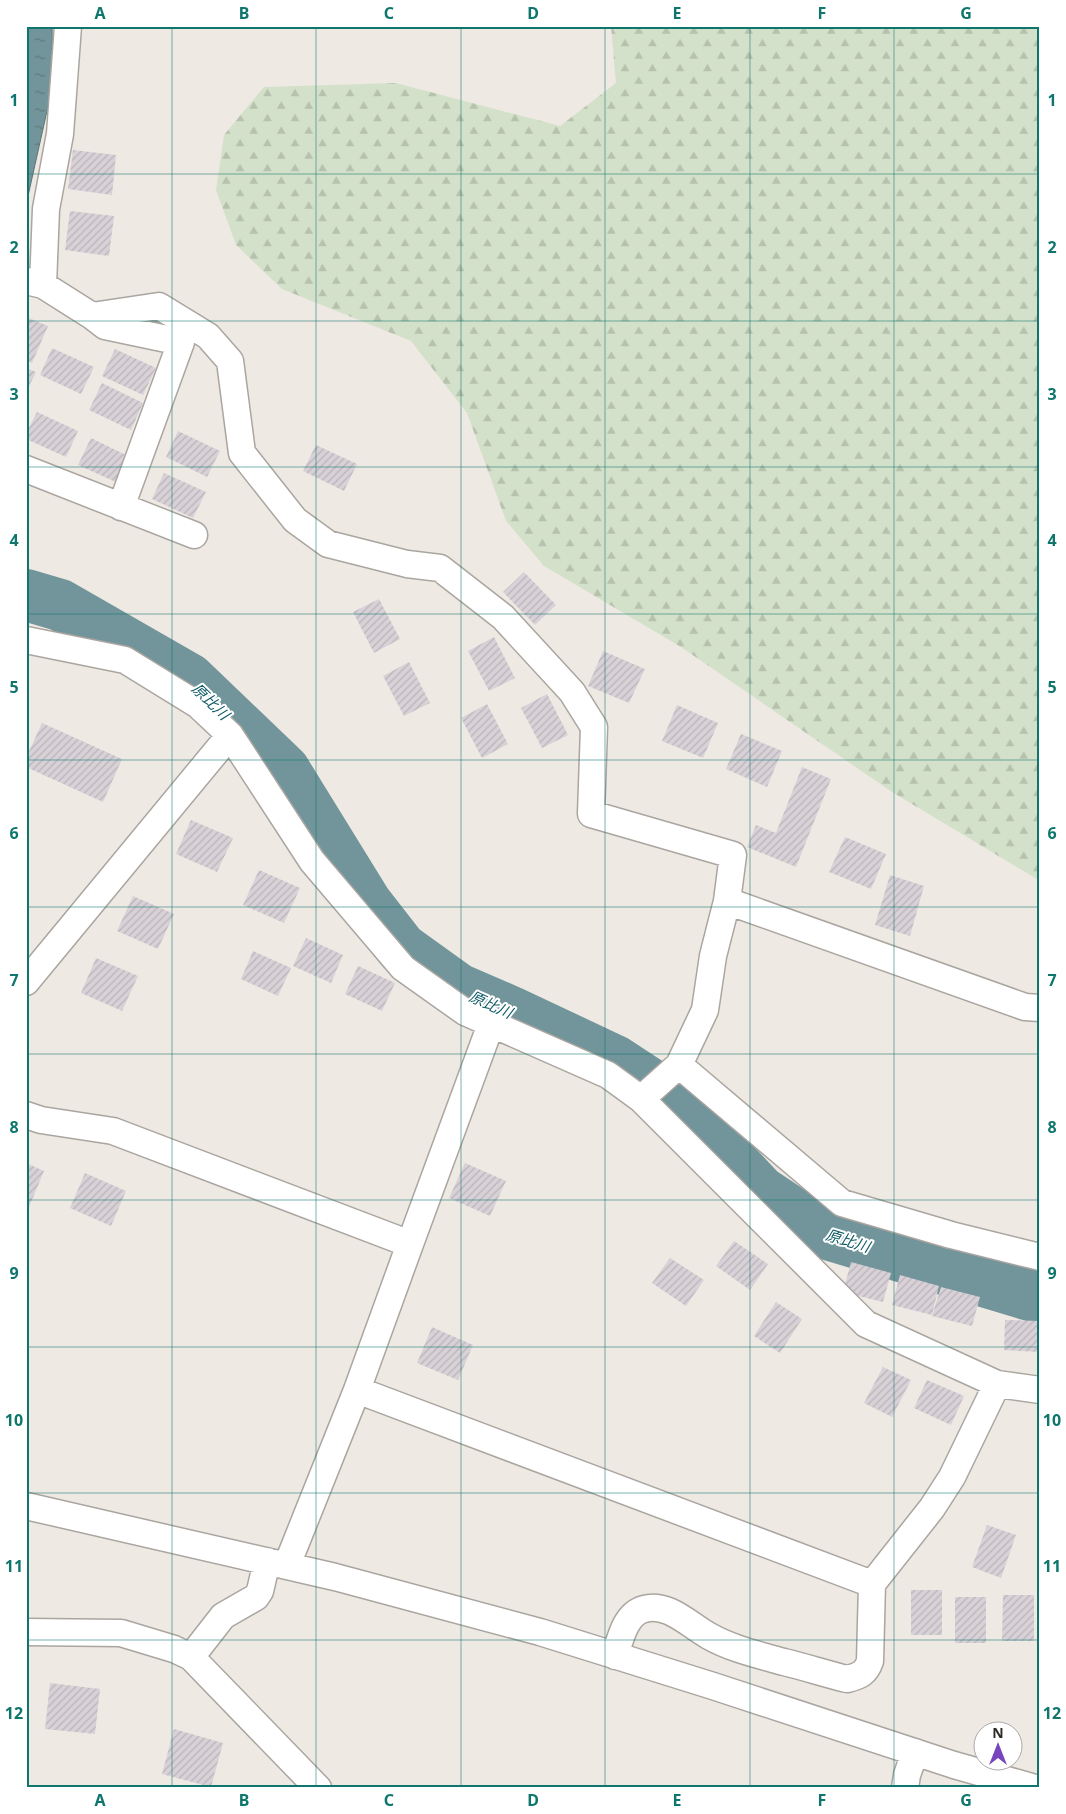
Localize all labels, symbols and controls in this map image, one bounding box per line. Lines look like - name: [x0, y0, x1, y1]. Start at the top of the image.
- text: A: [94, 2, 106, 24]
- text: B: [239, 2, 249, 24]
- text: C: [384, 2, 394, 24]
- text: D: [527, 2, 539, 24]
- text: E: [673, 2, 682, 24]
- text: F: [818, 2, 826, 24]
- text: G: [960, 2, 972, 24]
- text: 1: [9, 89, 19, 111]
- text: 1: [1047, 89, 1057, 111]
- text: 2: [9, 236, 19, 258]
- text: 2: [1047, 236, 1057, 258]
- text: 3: [9, 383, 19, 405]
- text: 3: [1047, 383, 1057, 405]
- text: 4: [9, 529, 19, 551]
- text: 4: [1047, 529, 1057, 551]
- text: 5: [9, 676, 19, 698]
- text: 5: [1047, 676, 1057, 698]
- water label: 原比川: [188, 678, 236, 725]
- text: 6: [9, 822, 19, 844]
- text: 6: [1047, 822, 1057, 844]
- text: 7: [9, 969, 19, 991]
- text: 7: [1047, 969, 1057, 991]
- water label: 原比川: [466, 986, 517, 1023]
- text: 8: [9, 1116, 19, 1138]
- text: 8: [1047, 1116, 1057, 1138]
- water label: 原比川: [824, 1224, 874, 1257]
- text: 9: [9, 1262, 19, 1284]
- text: 9: [1047, 1262, 1057, 1284]
- text: 10: [5, 1409, 23, 1431]
- text: 10: [1043, 1409, 1061, 1431]
- text: 11: [5, 1555, 23, 1577]
- text: 11: [1043, 1555, 1061, 1577]
- text: 12: [5, 1702, 23, 1724]
- text: 12: [1043, 1702, 1061, 1724]
- north arrow: [974, 1722, 1024, 1772]
- text: N: [992, 1723, 1004, 1742]
- text: A: [94, 1789, 106, 1811]
- text: B: [239, 1789, 249, 1811]
- text: C: [384, 1789, 394, 1811]
- text: D: [527, 1789, 539, 1811]
- text: E: [673, 1789, 682, 1811]
- text: F: [818, 1789, 826, 1811]
- text: G: [960, 1789, 972, 1811]

